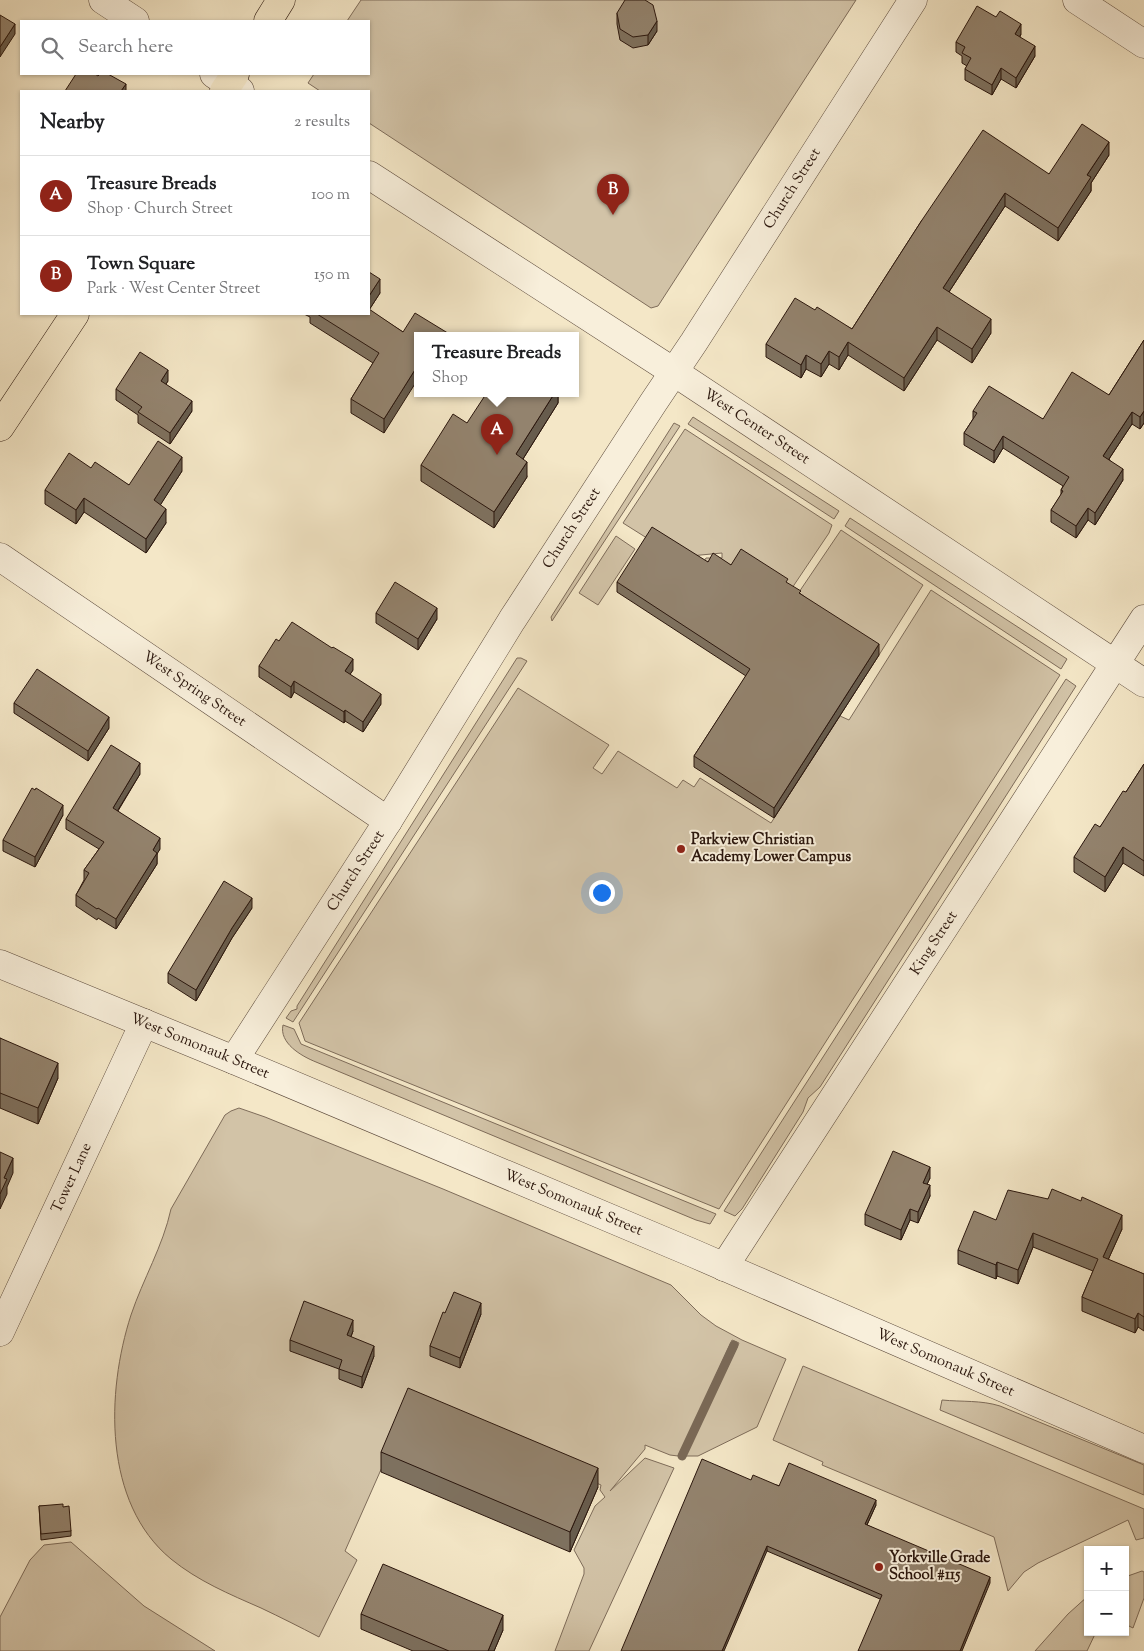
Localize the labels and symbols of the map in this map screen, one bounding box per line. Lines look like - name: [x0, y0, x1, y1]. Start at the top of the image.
- street label: Church Street: [758, 144, 826, 233]
- pin: B: [597, 174, 629, 215]
- street label: West Center Street: [699, 384, 814, 469]
- pin: A: [481, 414, 513, 455]
- street label: Church Street: [538, 484, 606, 573]
- street label: West Spring Street: [138, 646, 251, 732]
- street label: Church Street: [322, 826, 390, 915]
- place label: Parkview Christian Academy Lower Campus: [691, 830, 851, 868]
- marker: Parkview Christian Academy Lower Campus: [675, 843, 687, 855]
- your location: [589, 880, 615, 906]
- street label: King Street: [905, 907, 963, 980]
- street label: West Somonauk Street: [127, 1008, 272, 1084]
- street label: Tower Lane: [46, 1139, 97, 1216]
- street label: West Somonauk Street: [501, 1164, 646, 1241]
- street label: West Somonauk Street: [873, 1324, 1018, 1402]
- place label: Yorkville Grade School #115: [889, 1548, 990, 1586]
- marker: Yorkville Grade School #115: [873, 1561, 885, 1573]

